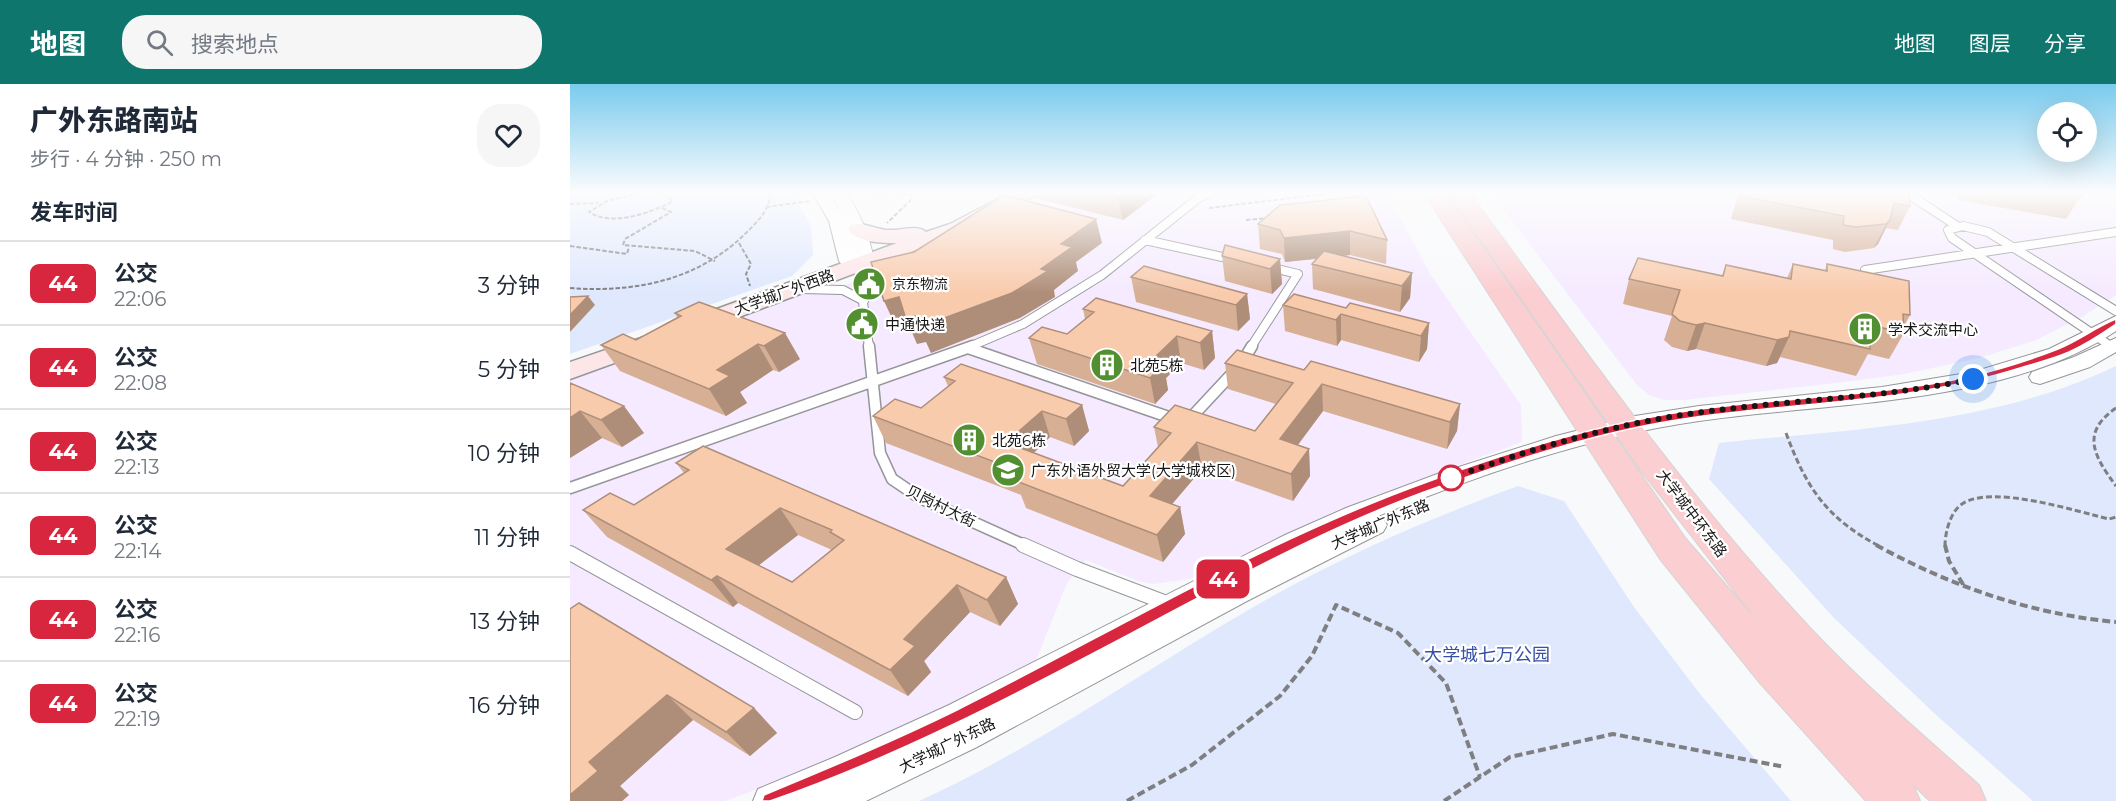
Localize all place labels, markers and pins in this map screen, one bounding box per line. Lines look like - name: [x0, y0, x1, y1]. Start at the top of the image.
- public building icon: 京东物流: [851, 266, 887, 302]
- place label: 京东物流: [892, 275, 948, 293]
- public building icon: 中通快递: [844, 306, 880, 342]
- building icon: 学术交流中心: [1847, 311, 1883, 347]
- place label: 中通快递: [885, 315, 945, 334]
- place label: 学术交流中心: [1888, 320, 1978, 339]
- building icon: 北苑5栋: [1089, 347, 1125, 383]
- place label: 北苑5栋: [1130, 356, 1184, 375]
- building icon: 北苑6栋: [951, 422, 987, 458]
- place label: 北苑6栋: [992, 431, 1046, 450]
- school or university icon: 广东外语外贸大学(大学城校区): [990, 452, 1026, 488]
- place label: 广东外语外贸大学(大学城校区): [1031, 461, 1236, 480]
- unlabelled marker: [1438, 465, 1464, 491]

